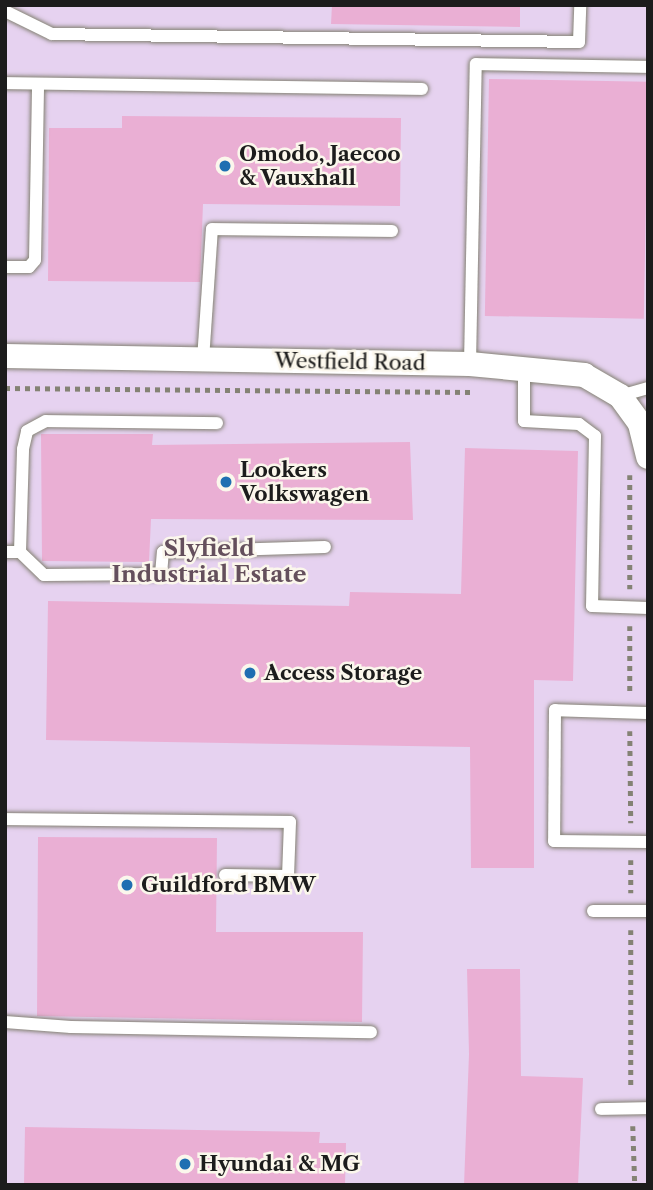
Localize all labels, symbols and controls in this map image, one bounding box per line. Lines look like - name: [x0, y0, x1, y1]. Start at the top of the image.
- place label: Omodo, Jaecoo & Vauxhall: [239, 141, 401, 191]
- marker: Omodo, Jaecoo & Vauxhall: [217, 158, 233, 174]
- street label: Westfield Road: [274, 348, 426, 376]
- place label: Lookers Volkswagen: [240, 457, 369, 507]
- marker: Lookers Volkswagen: [218, 474, 234, 490]
- district label: Slyfield Industrial Estate: [111, 534, 307, 588]
- place label: Access Storage: [264, 660, 422, 686]
- marker: Access Storage: [242, 665, 258, 681]
- place label: Guildford BMW: [141, 872, 316, 898]
- marker: Guildford BMW: [119, 877, 135, 893]
- place label: Hyundai & MG: [199, 1151, 360, 1177]
- marker: Hyundai & MG: [177, 1156, 193, 1172]

